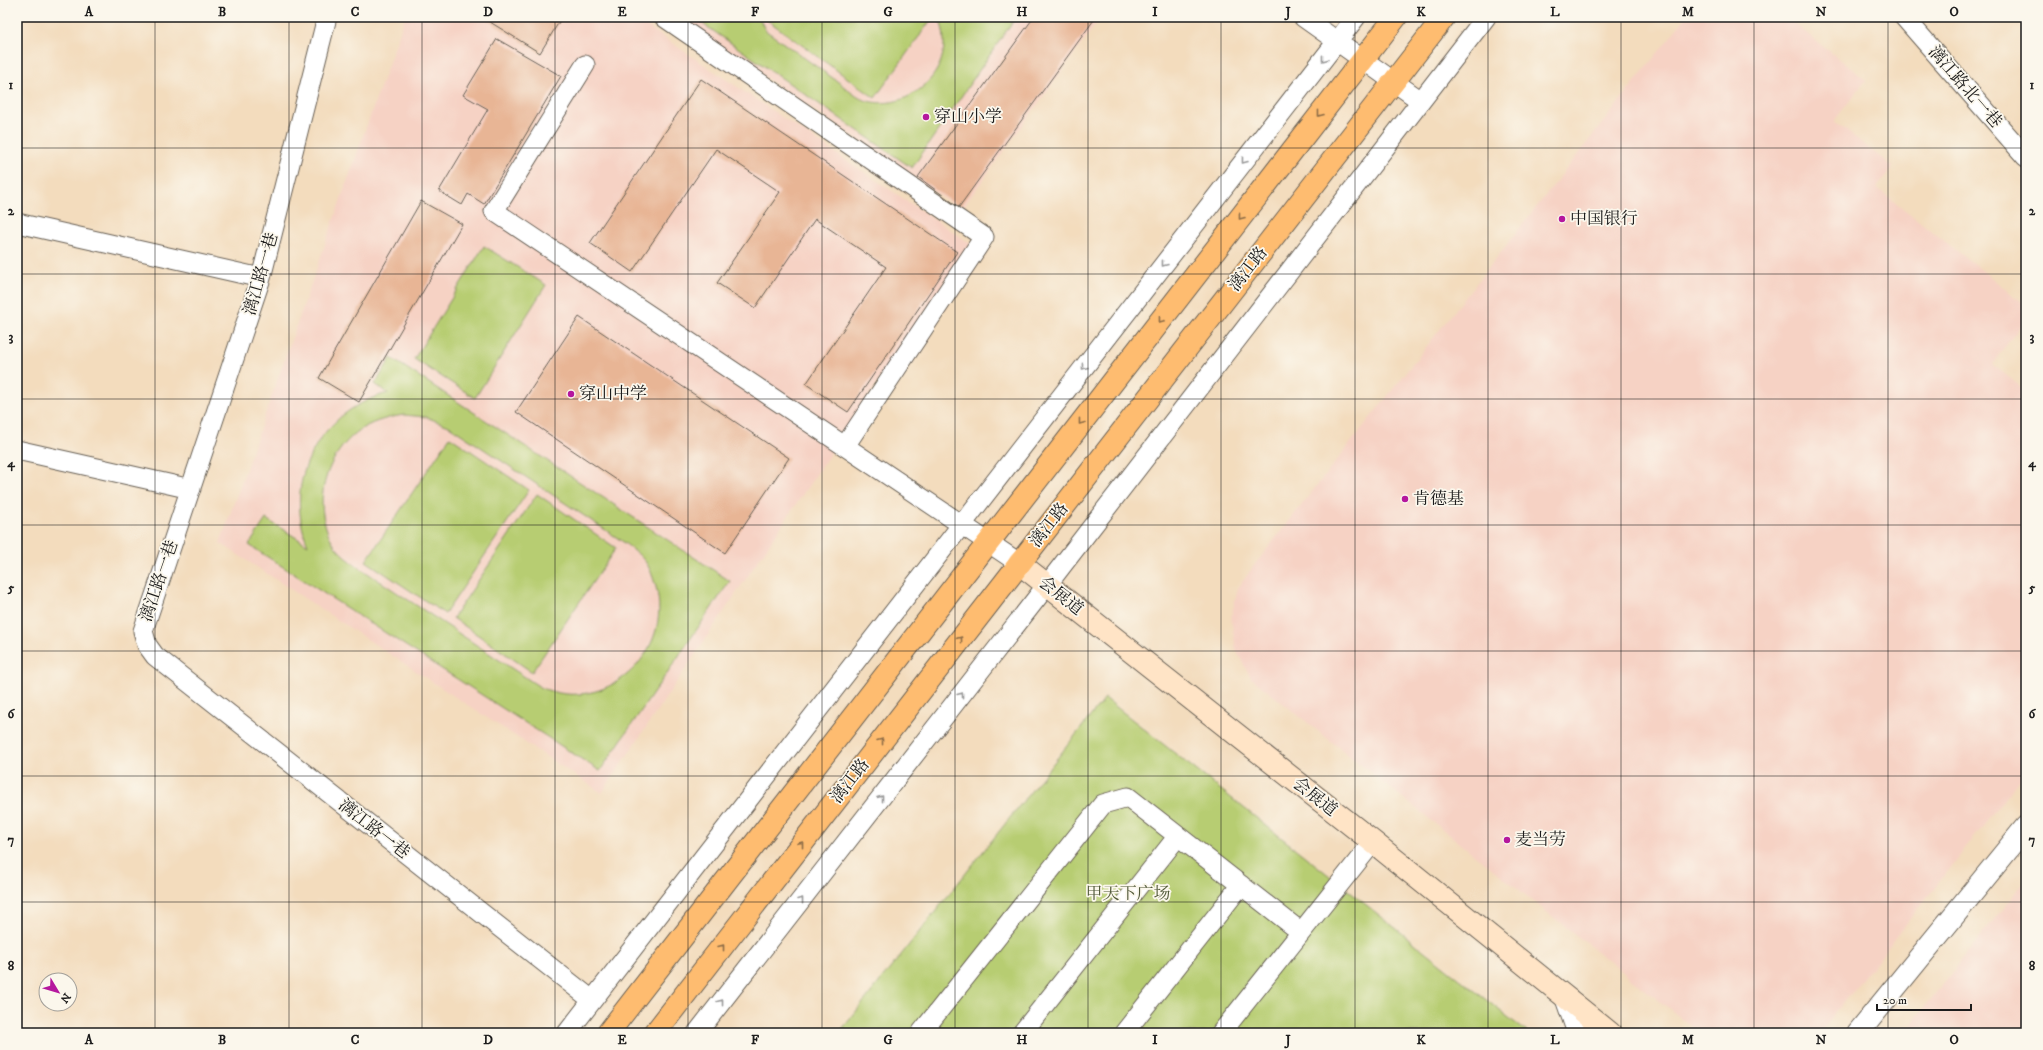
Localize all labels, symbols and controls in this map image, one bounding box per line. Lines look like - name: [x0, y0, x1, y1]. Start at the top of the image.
- text: A: [84, 4, 94, 20]
- text: B: [218, 4, 226, 20]
- text: C: [351, 4, 360, 20]
- text: D: [483, 4, 493, 20]
- text: E: [617, 4, 627, 20]
- text: F: [751, 4, 760, 20]
- text: G: [883, 4, 893, 20]
- text: H: [1017, 4, 1028, 20]
- text: I: [1152, 4, 1158, 20]
- text: J: [1283, 4, 1291, 21]
- text: K: [1416, 4, 1426, 20]
- text: L: [1550, 4, 1560, 20]
- text: M: [1682, 4, 1694, 20]
- text: N: [1816, 4, 1827, 20]
- text: O: [1949, 4, 1959, 20]
- street label: 漓江路北一巷: [1923, 41, 2007, 133]
- one-way arrow: [1322, 54, 1329, 61]
- text: 1: [9, 77, 14, 93]
- text: 1: [2030, 77, 2035, 93]
- place label: 穿山小学: [934, 106, 1002, 128]
- one-way arrow: [1318, 110, 1325, 117]
- marker: 穿山小学: [921, 112, 931, 122]
- one-way arrow: [1242, 157, 1249, 164]
- text: 2: [8, 203, 15, 219]
- text: 2: [2029, 203, 2036, 219]
- place label: 中国银行: [1570, 208, 1638, 230]
- one-way arrow: [1238, 212, 1245, 219]
- marker: 中国银行: [1557, 214, 1567, 224]
- street label: 漓江路一巷: [239, 230, 283, 318]
- street label: 漓江路: [1224, 242, 1272, 296]
- one-way arrow: [1162, 260, 1169, 267]
- one-way arrow: [1159, 315, 1166, 322]
- text: 3: [9, 329, 14, 345]
- text: 3: [2030, 329, 2035, 345]
- one-way arrow: [1082, 362, 1089, 369]
- place label: 穿山中学: [579, 383, 647, 405]
- marker: 穿山中学: [566, 389, 576, 399]
- one-way arrow: [1079, 418, 1086, 425]
- text: 4: [6, 455, 15, 472]
- text: 4: [2027, 455, 2036, 472]
- place label: 肯德基: [1413, 488, 1464, 510]
- marker: 肯德基: [1400, 494, 1410, 504]
- street label: 漓江路: [1025, 498, 1073, 552]
- street label: 漓江路一巷: [135, 537, 183, 625]
- street label: 会展道: [1034, 572, 1088, 620]
- text: 5: [7, 580, 15, 596]
- text: 5: [2028, 580, 2036, 596]
- one-way arrow: [956, 636, 963, 643]
- one-way arrow: [956, 693, 963, 700]
- text: 6: [8, 706, 16, 722]
- text: 6: [2029, 706, 2037, 722]
- one-way arrow: [876, 739, 883, 746]
- street label: 漓江路: [826, 754, 874, 808]
- street label: 会展道: [1288, 773, 1342, 821]
- street label: 漓江路一巷: [334, 794, 414, 864]
- one-way arrow: [876, 795, 883, 802]
- place label: 麦当劳: [1515, 829, 1566, 851]
- text: 7: [8, 832, 15, 848]
- text: 7: [2029, 832, 2036, 848]
- marker: 麦当劳: [1502, 835, 1512, 845]
- one-way arrow: [796, 842, 803, 849]
- park label: 甲天下广场: [1086, 883, 1171, 905]
- one-way arrow: [796, 897, 803, 904]
- one-way arrow: [717, 944, 724, 951]
- text: 8: [8, 958, 15, 974]
- text: 8: [2029, 958, 2036, 974]
- north arrow: [38, 972, 78, 1012]
- scale bar: [1877, 986, 1971, 1012]
- text: N: [57, 990, 73, 1005]
- text: 20 m: [1883, 993, 1907, 1008]
- one-way arrow: [716, 1000, 723, 1007]
- text: A: [84, 1032, 94, 1048]
- text: B: [218, 1032, 226, 1048]
- text: C: [351, 1032, 360, 1048]
- text: D: [483, 1032, 493, 1048]
- text: E: [617, 1032, 627, 1048]
- text: F: [751, 1032, 760, 1048]
- text: G: [883, 1032, 893, 1048]
- text: H: [1017, 1032, 1028, 1048]
- text: I: [1152, 1032, 1158, 1048]
- text: J: [1283, 1032, 1291, 1049]
- text: K: [1416, 1032, 1426, 1048]
- text: L: [1550, 1032, 1560, 1048]
- text: M: [1682, 1032, 1694, 1048]
- text: N: [1816, 1032, 1827, 1048]
- text: O: [1949, 1032, 1959, 1048]

